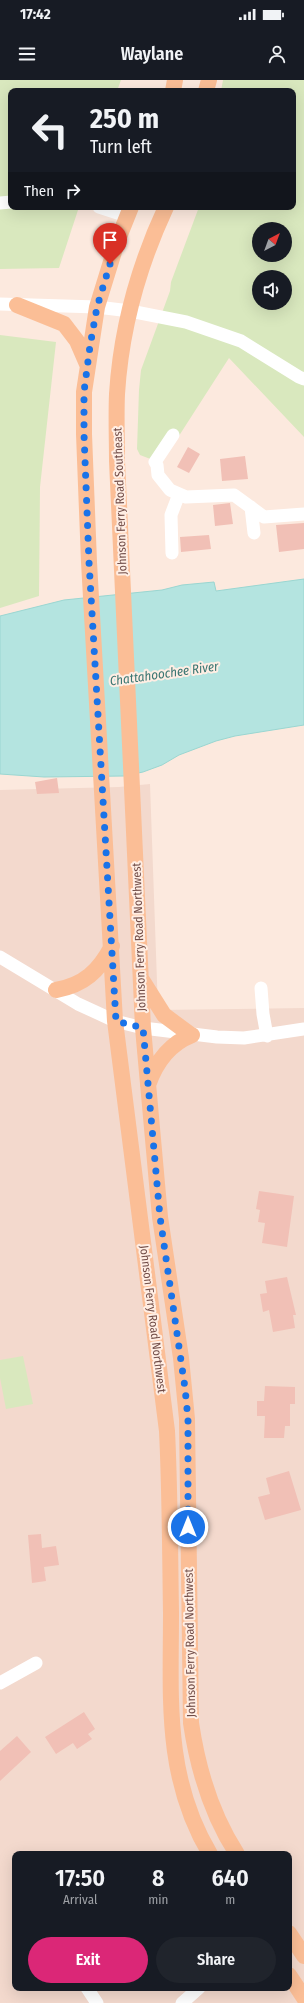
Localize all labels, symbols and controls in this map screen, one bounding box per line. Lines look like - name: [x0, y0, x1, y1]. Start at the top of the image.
- text: 17:42: [20, 5, 51, 23]
- icon: menu: [16, 43, 38, 65]
- text: Waylane: [121, 43, 183, 65]
- icon: person: [266, 43, 288, 65]
- text: 250 m: [90, 102, 159, 135]
- icon: left: [24, 104, 76, 156]
- text: Turn left: [90, 136, 152, 158]
- icon: right: [62, 180, 84, 202]
- text: Then: [24, 182, 54, 200]
- north arrow: [252, 222, 292, 262]
- map controls: [252, 222, 292, 310]
- pin: [93, 223, 127, 264]
- icon: arrive: [99, 229, 121, 251]
- button: sound: [252, 270, 292, 310]
- street label: Johnson Ferry Road Southeast: [110, 427, 130, 575]
- water label: Chattahoochee River: [109, 658, 220, 689]
- street label: Johnson Ferry Road Northwest: [129, 862, 149, 1012]
- street label: Johnson Ferry Road Northwest: [137, 1244, 169, 1394]
- position arrow: [167, 1506, 209, 1548]
- street label: Johnson Ferry Road Northwest: [182, 1568, 198, 1717]
- text: 17:50: [55, 1864, 105, 1892]
- text: 8: [152, 1864, 165, 1892]
- text: 640: [211, 1864, 249, 1892]
- text: Arrival: [63, 1892, 97, 1907]
- text: min: [148, 1892, 168, 1907]
- text: m: [225, 1892, 235, 1907]
- button: Exit: [28, 1937, 148, 1983]
- button: Share: [156, 1937, 276, 1983]

